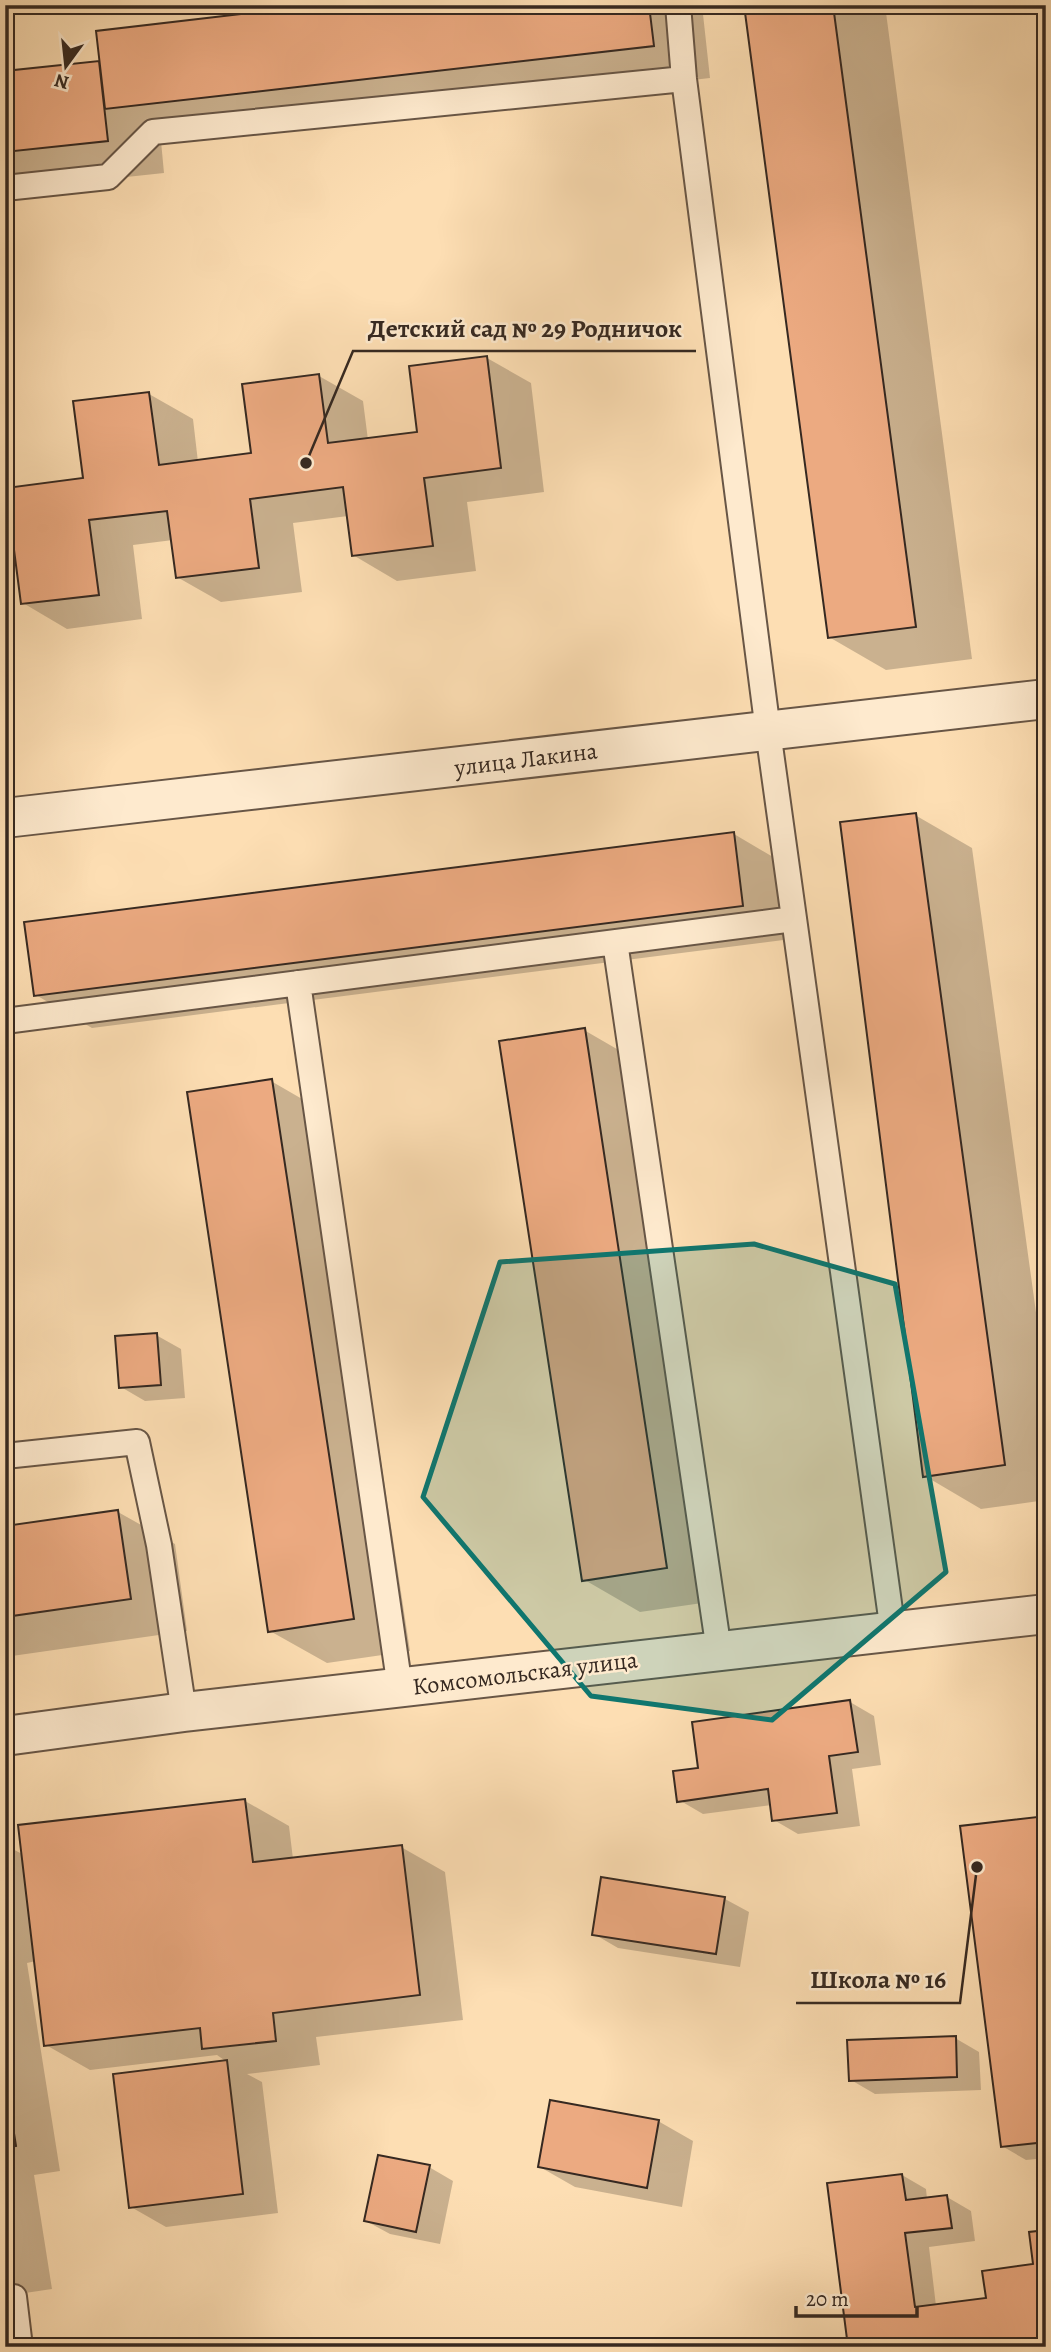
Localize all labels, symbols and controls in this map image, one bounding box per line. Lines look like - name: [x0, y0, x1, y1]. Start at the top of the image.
- north arrow: [32, 32, 102, 102]
- text: N: [52, 67, 72, 96]
- callout: Детский сад № 29 Родничок: [353, 304, 696, 351]
- text: Детский сад № 29 Родничок: [368, 311, 682, 346]
- street label: улица Лакина: [452, 734, 599, 784]
- street label: Комсомольская улица: [411, 1643, 639, 1703]
- callout: Школа № 16: [796, 1956, 960, 2003]
- text: Школа № 16: [810, 1962, 946, 1997]
- scale bar: [796, 2275, 916, 2319]
- text: 20 m: [806, 2285, 849, 2313]

